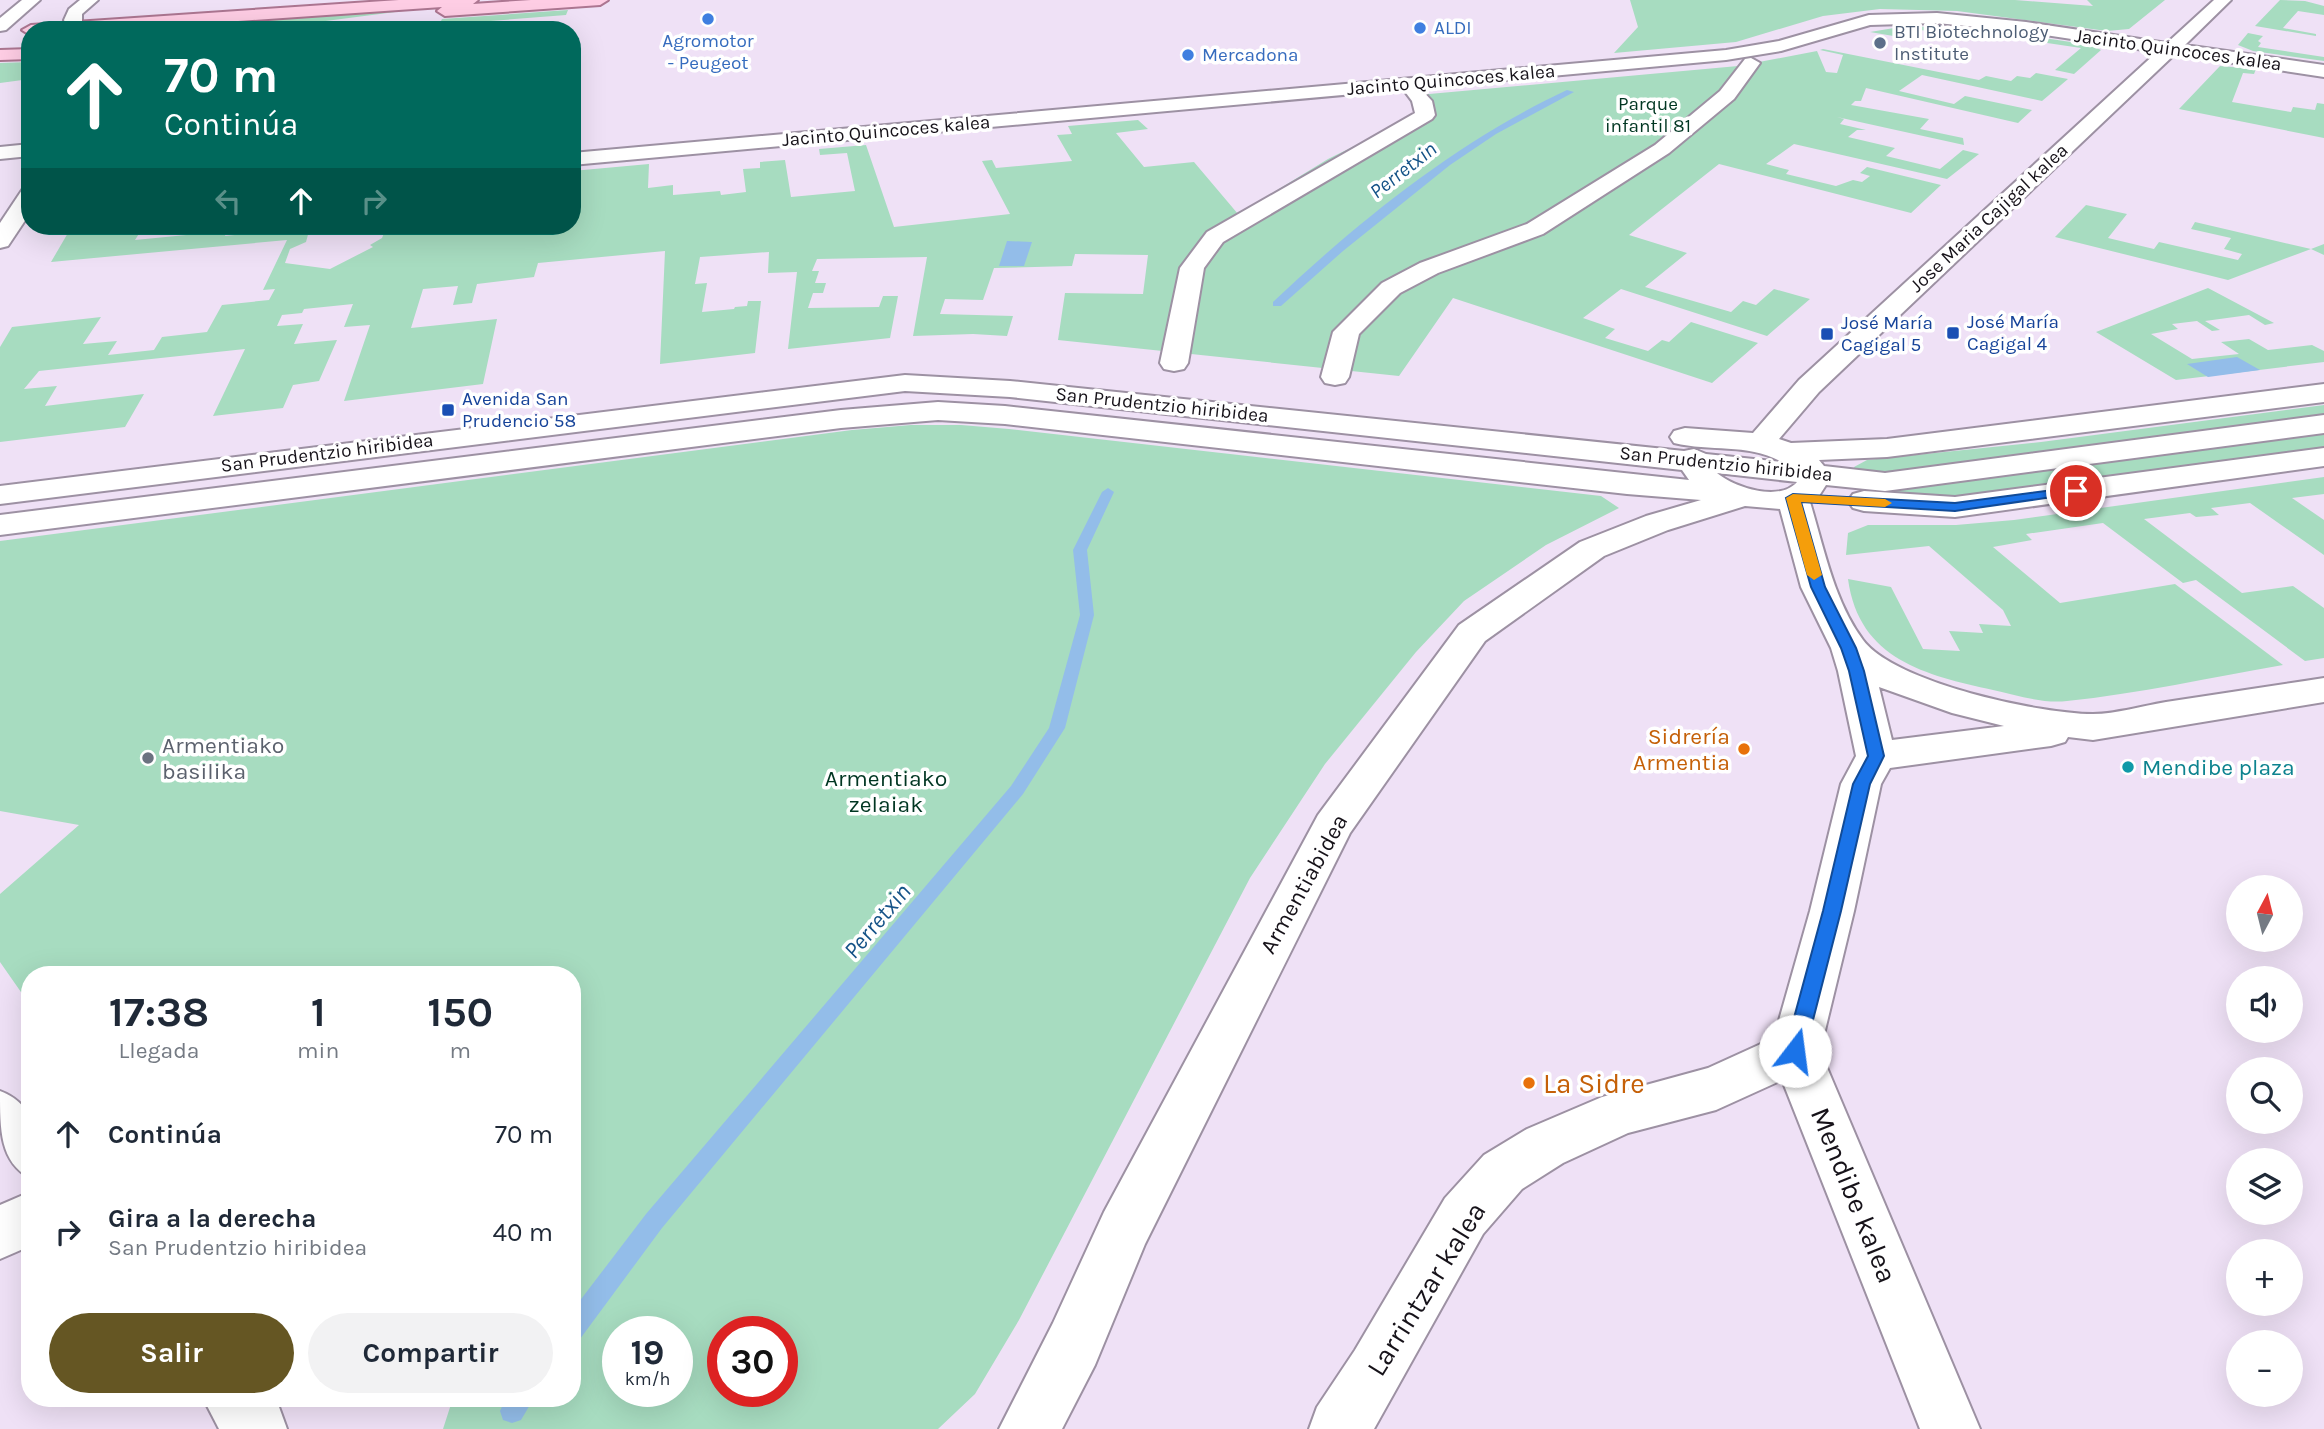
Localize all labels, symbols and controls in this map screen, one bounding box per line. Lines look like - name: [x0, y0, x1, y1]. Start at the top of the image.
- marker: Agromotor - Peugeot: [700, 11, 716, 27]
- place label: ALDI: [1434, 17, 1472, 39]
- marker: ALDI: [1412, 20, 1428, 36]
- place label: BTI Biotechnology Institute: [1894, 21, 2049, 65]
- street label: Jacinto Quincoces kalea: [2073, 25, 2283, 75]
- place label: Agromotor - Peugeot: [662, 30, 754, 74]
- marker: BTI Biotechnology Institute: [1872, 35, 1888, 51]
- place label: Mercadona: [1202, 44, 1299, 66]
- text: 70 m: [164, 47, 278, 104]
- marker: Mercadona: [1180, 47, 1196, 63]
- icon: ahead: [49, 49, 140, 140]
- street label: Jacinto Quincoces kalea: [1346, 60, 1556, 100]
- park label: Parque infantil 81: [1605, 93, 1691, 137]
- text: Continúa: [164, 106, 298, 143]
- street label: Jacinto Quincoces kalea: [781, 111, 991, 151]
- water label: Perretxin: [1365, 136, 1441, 204]
- street label: Jose Maria Cajigal kalea: [1906, 139, 2072, 297]
- icon: left: [209, 182, 247, 220]
- icon: ahead: [282, 182, 320, 220]
- icon: right: [355, 182, 393, 220]
- place label: José María Cagigal 4: [1967, 311, 2059, 355]
- place label: José María Cagigal 5: [1841, 312, 1933, 356]
- marker: José María Cagigal 4: [1945, 325, 1961, 341]
- marker: José María Cagigal 5: [1819, 326, 1835, 342]
- street label: San Prudentzio hiribidea: [1054, 383, 1270, 427]
- place label: Avenida San Prudencio 58: [462, 388, 576, 432]
- marker: Avenida San Prudencio 58: [440, 402, 456, 418]
- street label: San Prudentzio hiribidea: [219, 429, 435, 477]
- street label: San Prudentzio hiribidea: [1618, 442, 1834, 486]
- pin: [2046, 461, 2106, 521]
- icon: arrive: [2057, 472, 2095, 510]
- place label: Sidrería Armentia: [1633, 723, 1730, 776]
- place label: Armentiako basilika: [162, 732, 284, 785]
- marker: Sidrería Armentia: [1736, 741, 1752, 757]
- marker: Armentiako basilika: [140, 750, 156, 766]
- place label: Mendibe plaza: [2142, 754, 2295, 781]
- marker: Mendibe plaza: [2120, 759, 2136, 775]
- park label: Armentiako zelaiak: [825, 765, 947, 818]
- street label: Armentiabidea: [1255, 809, 1353, 959]
- north arrow: [2226, 875, 2303, 952]
- map controls: [2226, 875, 2303, 1407]
- water label: Perretxin: [838, 878, 916, 964]
- button: sound: [2226, 966, 2303, 1043]
- text: 17:38: [109, 987, 209, 1037]
- text: 1: [311, 987, 326, 1037]
- text: 150: [427, 987, 493, 1037]
- position arrow: [1758, 1014, 1832, 1088]
- text: Llegada: [119, 1037, 200, 1064]
- text: min: [297, 1037, 339, 1064]
- text: m: [449, 1037, 471, 1064]
- button: search: [2226, 1057, 2303, 1134]
- place label: La Sidre: [1543, 1067, 1645, 1100]
- marker: La Sidre: [1521, 1075, 1537, 1091]
- street label: Mendibe kalea: [1804, 1102, 1904, 1288]
- icon: ahead: [49, 1115, 87, 1153]
- text: Continúa: [108, 1119, 222, 1150]
- text: 70 m: [495, 1119, 553, 1150]
- button: layers: [2226, 1148, 2303, 1225]
- street label: Larrintzar kalea: [1359, 1196, 1493, 1382]
- text: Gira a la derecha: [108, 1203, 317, 1234]
- icon: right: [49, 1213, 87, 1251]
- text: 40 m: [493, 1217, 553, 1248]
- text: San Prudentzio hiribidea: [108, 1234, 367, 1261]
- button: +: [2226, 1239, 2303, 1316]
- button: Salir: [49, 1313, 294, 1393]
- button: Compartir: [308, 1313, 553, 1393]
- speed limit sign: 30: [707, 1316, 798, 1407]
- button: −: [2226, 1330, 2303, 1407]
- text: 19: [631, 1332, 664, 1373]
- text: km/h: [625, 1368, 670, 1390]

